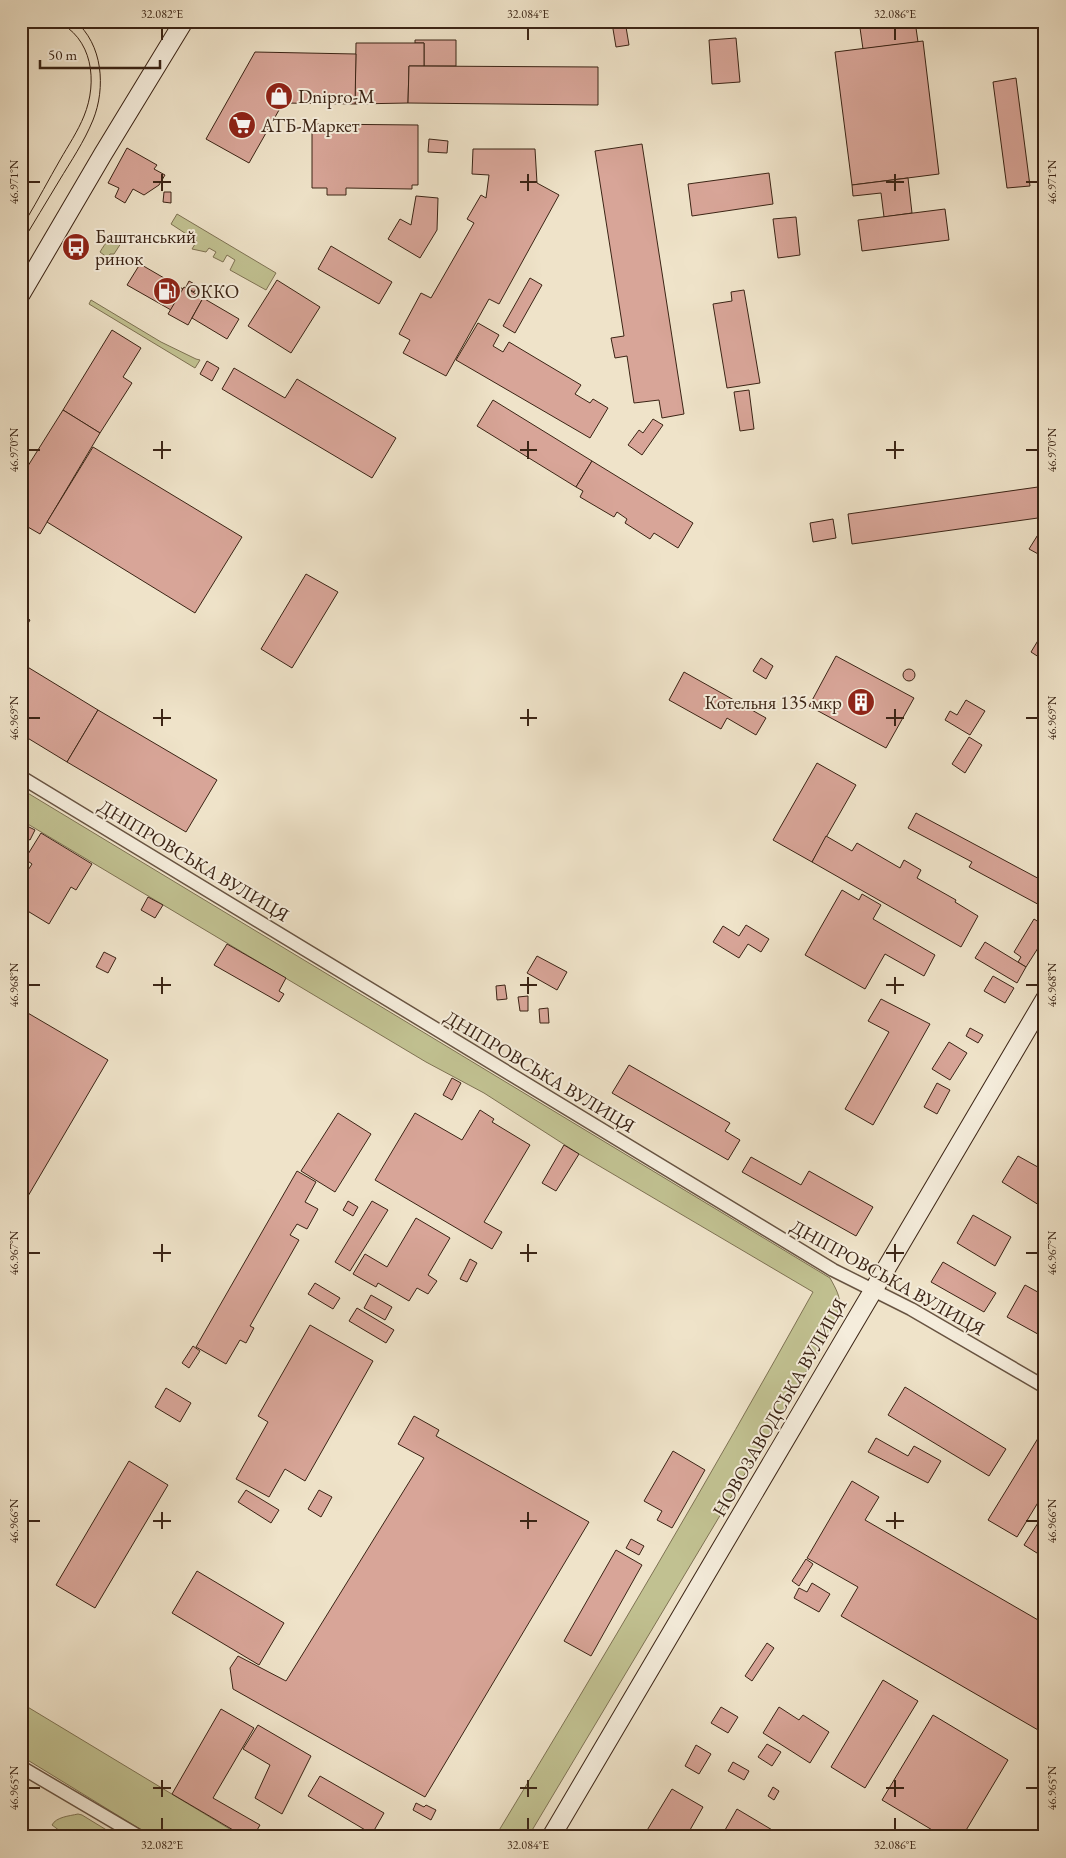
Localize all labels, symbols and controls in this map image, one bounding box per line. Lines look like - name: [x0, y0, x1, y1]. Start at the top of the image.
- text: 32.082°E: [141, 6, 183, 22]
- text: 32.084°E: [507, 6, 549, 22]
- text: 32.086°E: [874, 6, 916, 22]
- scale bar: [40, 38, 160, 70]
- text: 50 m: [48, 45, 77, 64]
- shop icon: Dnipro-M: [264, 81, 294, 111]
- place label: Dnipro-M: [298, 84, 375, 109]
- supermarket icon: АТБ-Маркет: [227, 110, 257, 140]
- place label: АТБ-Маркет: [260, 113, 360, 138]
- text: 46.971°N: [6, 159, 22, 204]
- text: 46.971°N: [1044, 159, 1060, 204]
- place label: Баштанський ринок: [95, 224, 196, 271]
- bus stop icon: Баштанський ринок: [61, 232, 91, 262]
- fuel station icon: ОККО: [152, 276, 182, 306]
- place label: ОККО: [186, 279, 239, 304]
- text: 46.970°N: [6, 427, 22, 472]
- text: 46.970°N: [1044, 427, 1060, 472]
- building icon: Котельня 135 мкр: [846, 687, 876, 717]
- place label: Котельня 135 мкр: [705, 690, 842, 715]
- text: 46.969°N: [6, 695, 22, 740]
- text: 46.969°N: [1044, 695, 1060, 740]
- street label: ДНІПРОВСЬКА ВУЛИЦЯ: [94, 793, 294, 928]
- text: 46.968°N: [6, 962, 22, 1007]
- text: 46.968°N: [1044, 962, 1060, 1007]
- street label: ДНІПРОВСЬКА ВУЛИЦЯ: [440, 1004, 640, 1139]
- street label: ДНІПРОВСЬКА ВУЛИЦЯ: [786, 1214, 990, 1341]
- text: 46.967°N: [6, 1230, 22, 1275]
- text: 46.967°N: [1044, 1230, 1060, 1275]
- street label: НОВОЗАВОДСЬКА ВУЛИЦЯ: [707, 1293, 852, 1521]
- text: 46.966°N: [6, 1498, 22, 1543]
- text: 46.966°N: [1044, 1498, 1060, 1543]
- text: 46.965°N: [6, 1765, 22, 1810]
- text: 46.965°N: [1044, 1765, 1060, 1810]
- text: 32.082°E: [141, 1837, 183, 1853]
- text: 32.084°E: [507, 1837, 549, 1853]
- text: 32.086°E: [874, 1837, 916, 1853]

